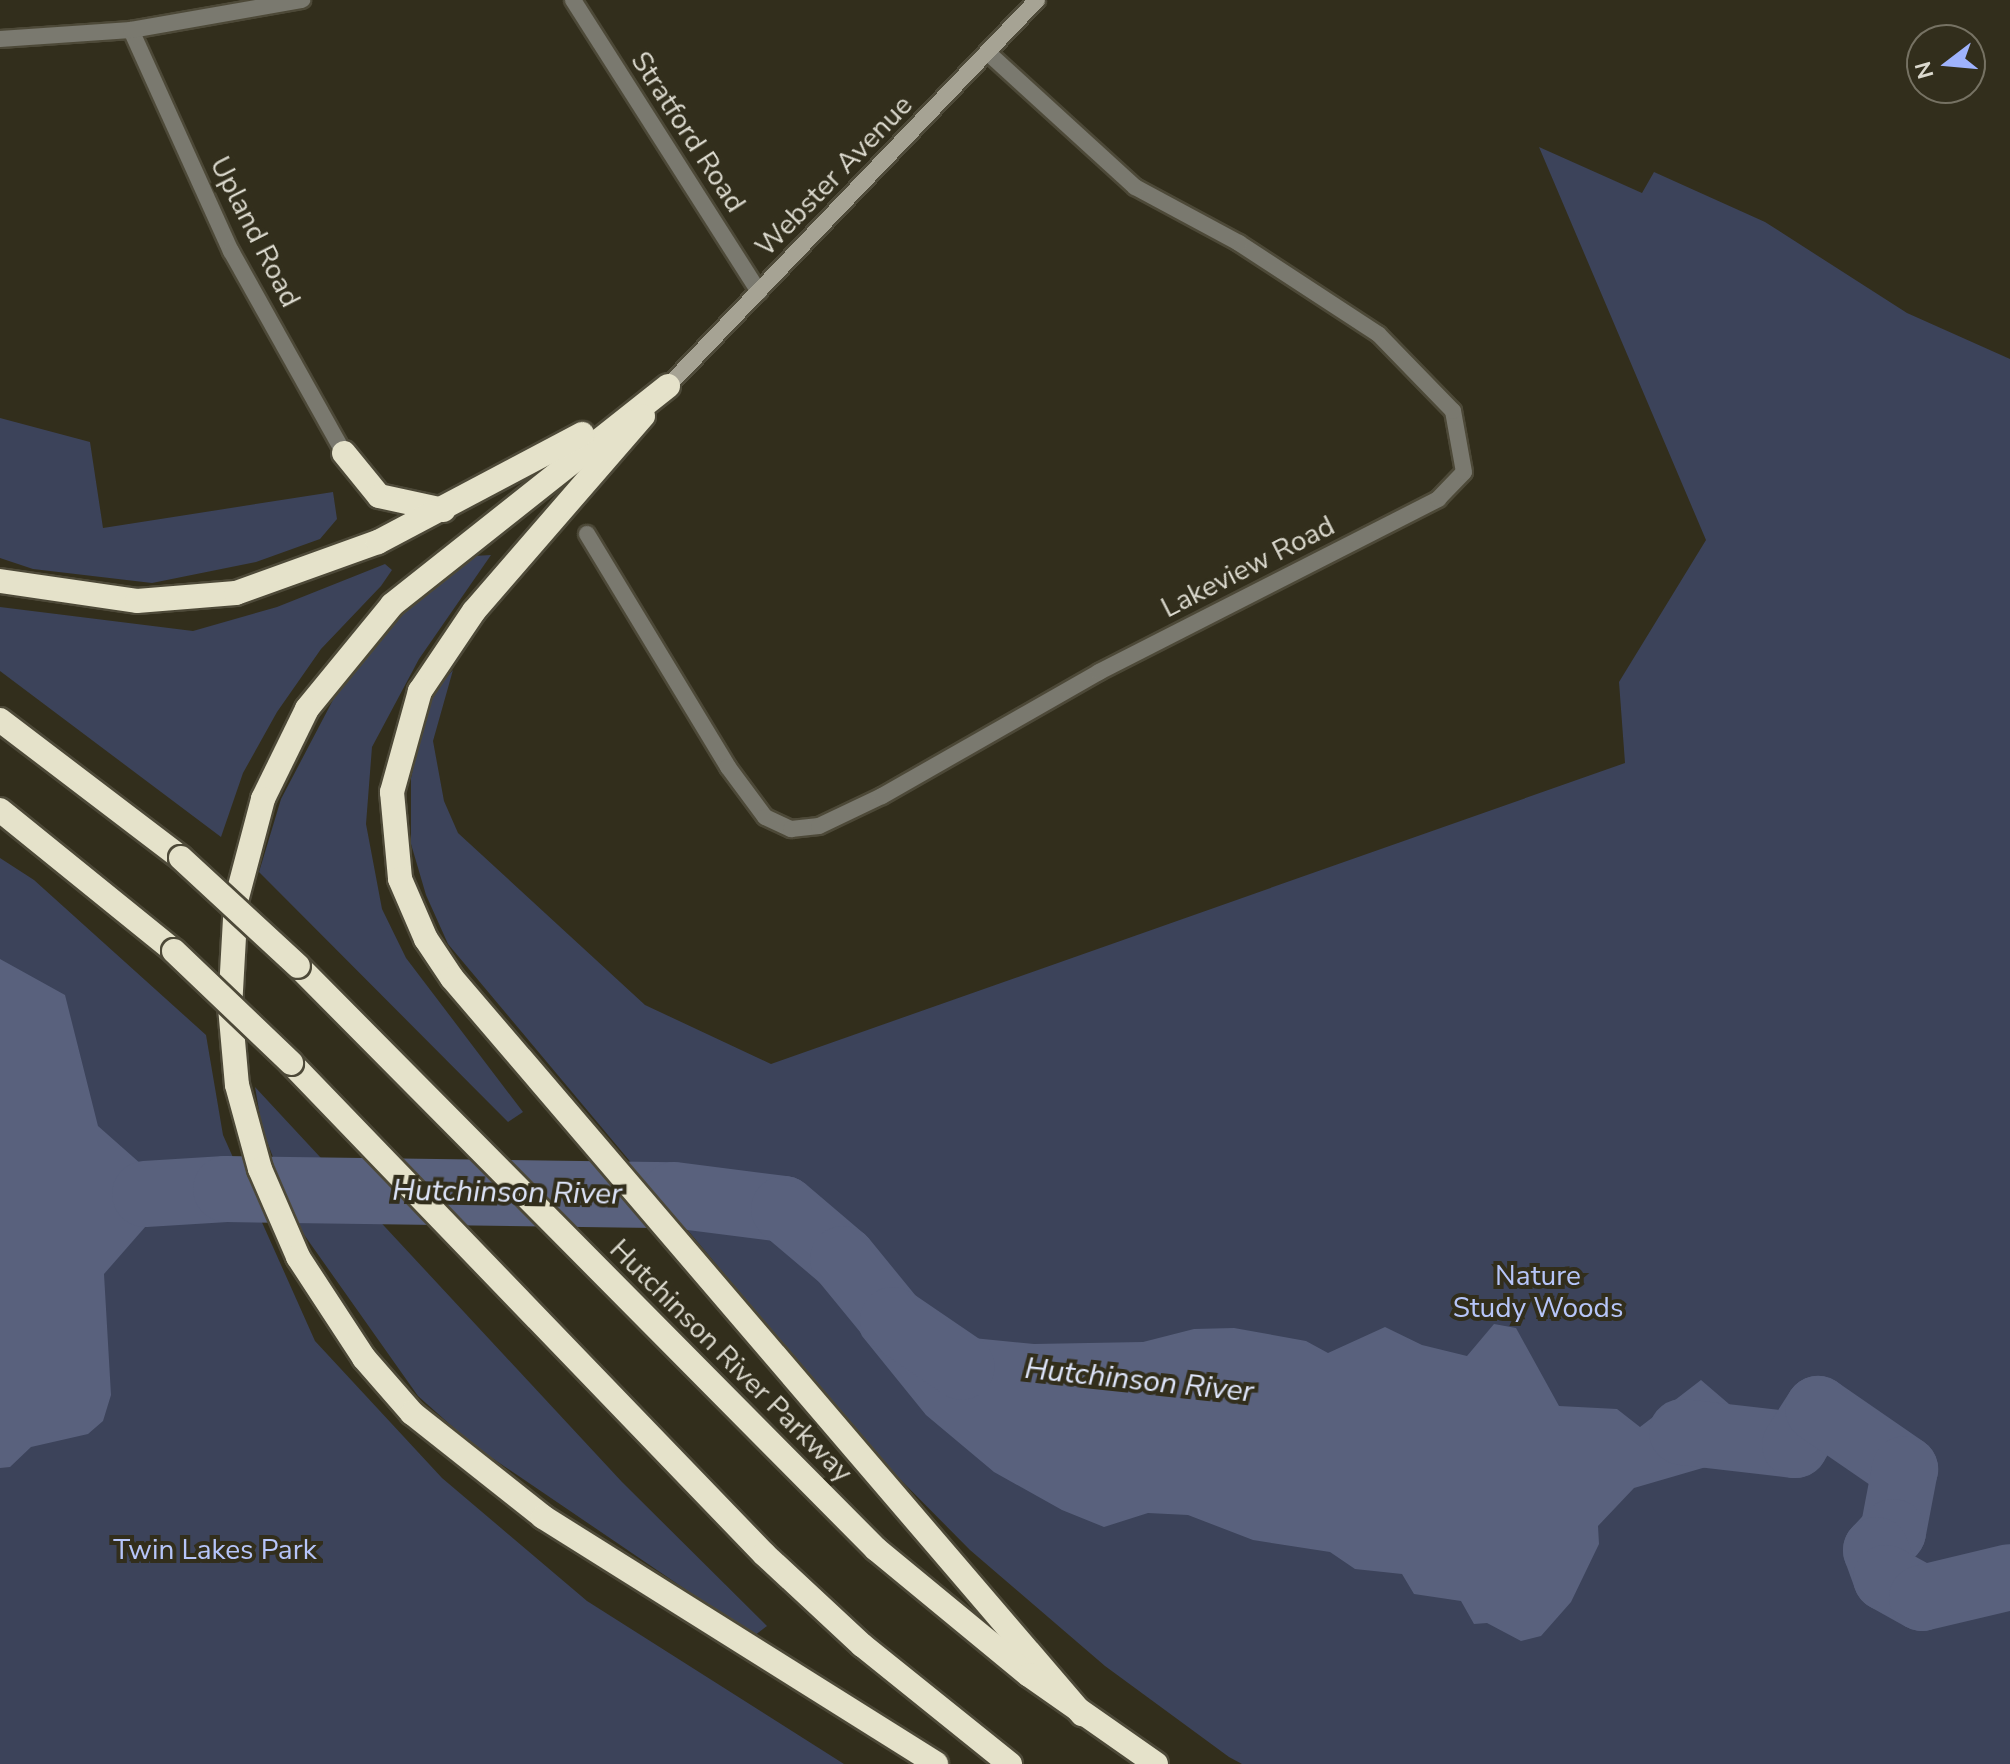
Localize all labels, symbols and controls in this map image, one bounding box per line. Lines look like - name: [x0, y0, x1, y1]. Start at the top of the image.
- north arrow: [1906, 24, 1986, 104]
- street label: Stratford Road: [624, 45, 752, 219]
- text: N: [1908, 58, 1942, 82]
- street label: Webster Avenue: [749, 89, 919, 263]
- street label: Upland Road: [203, 151, 307, 313]
- street label: Lakeview Road: [1156, 509, 1340, 625]
- water label: Hutchinson River: [392, 1173, 622, 1213]
- street label: Hutchinson River Parkway: [603, 1233, 859, 1489]
- park label: Nature Study Woods: [1453, 1259, 1623, 1325]
- water label: Hutchinson River: [1023, 1351, 1255, 1411]
- park label: Twin Lakes Park: [113, 1533, 317, 1567]

